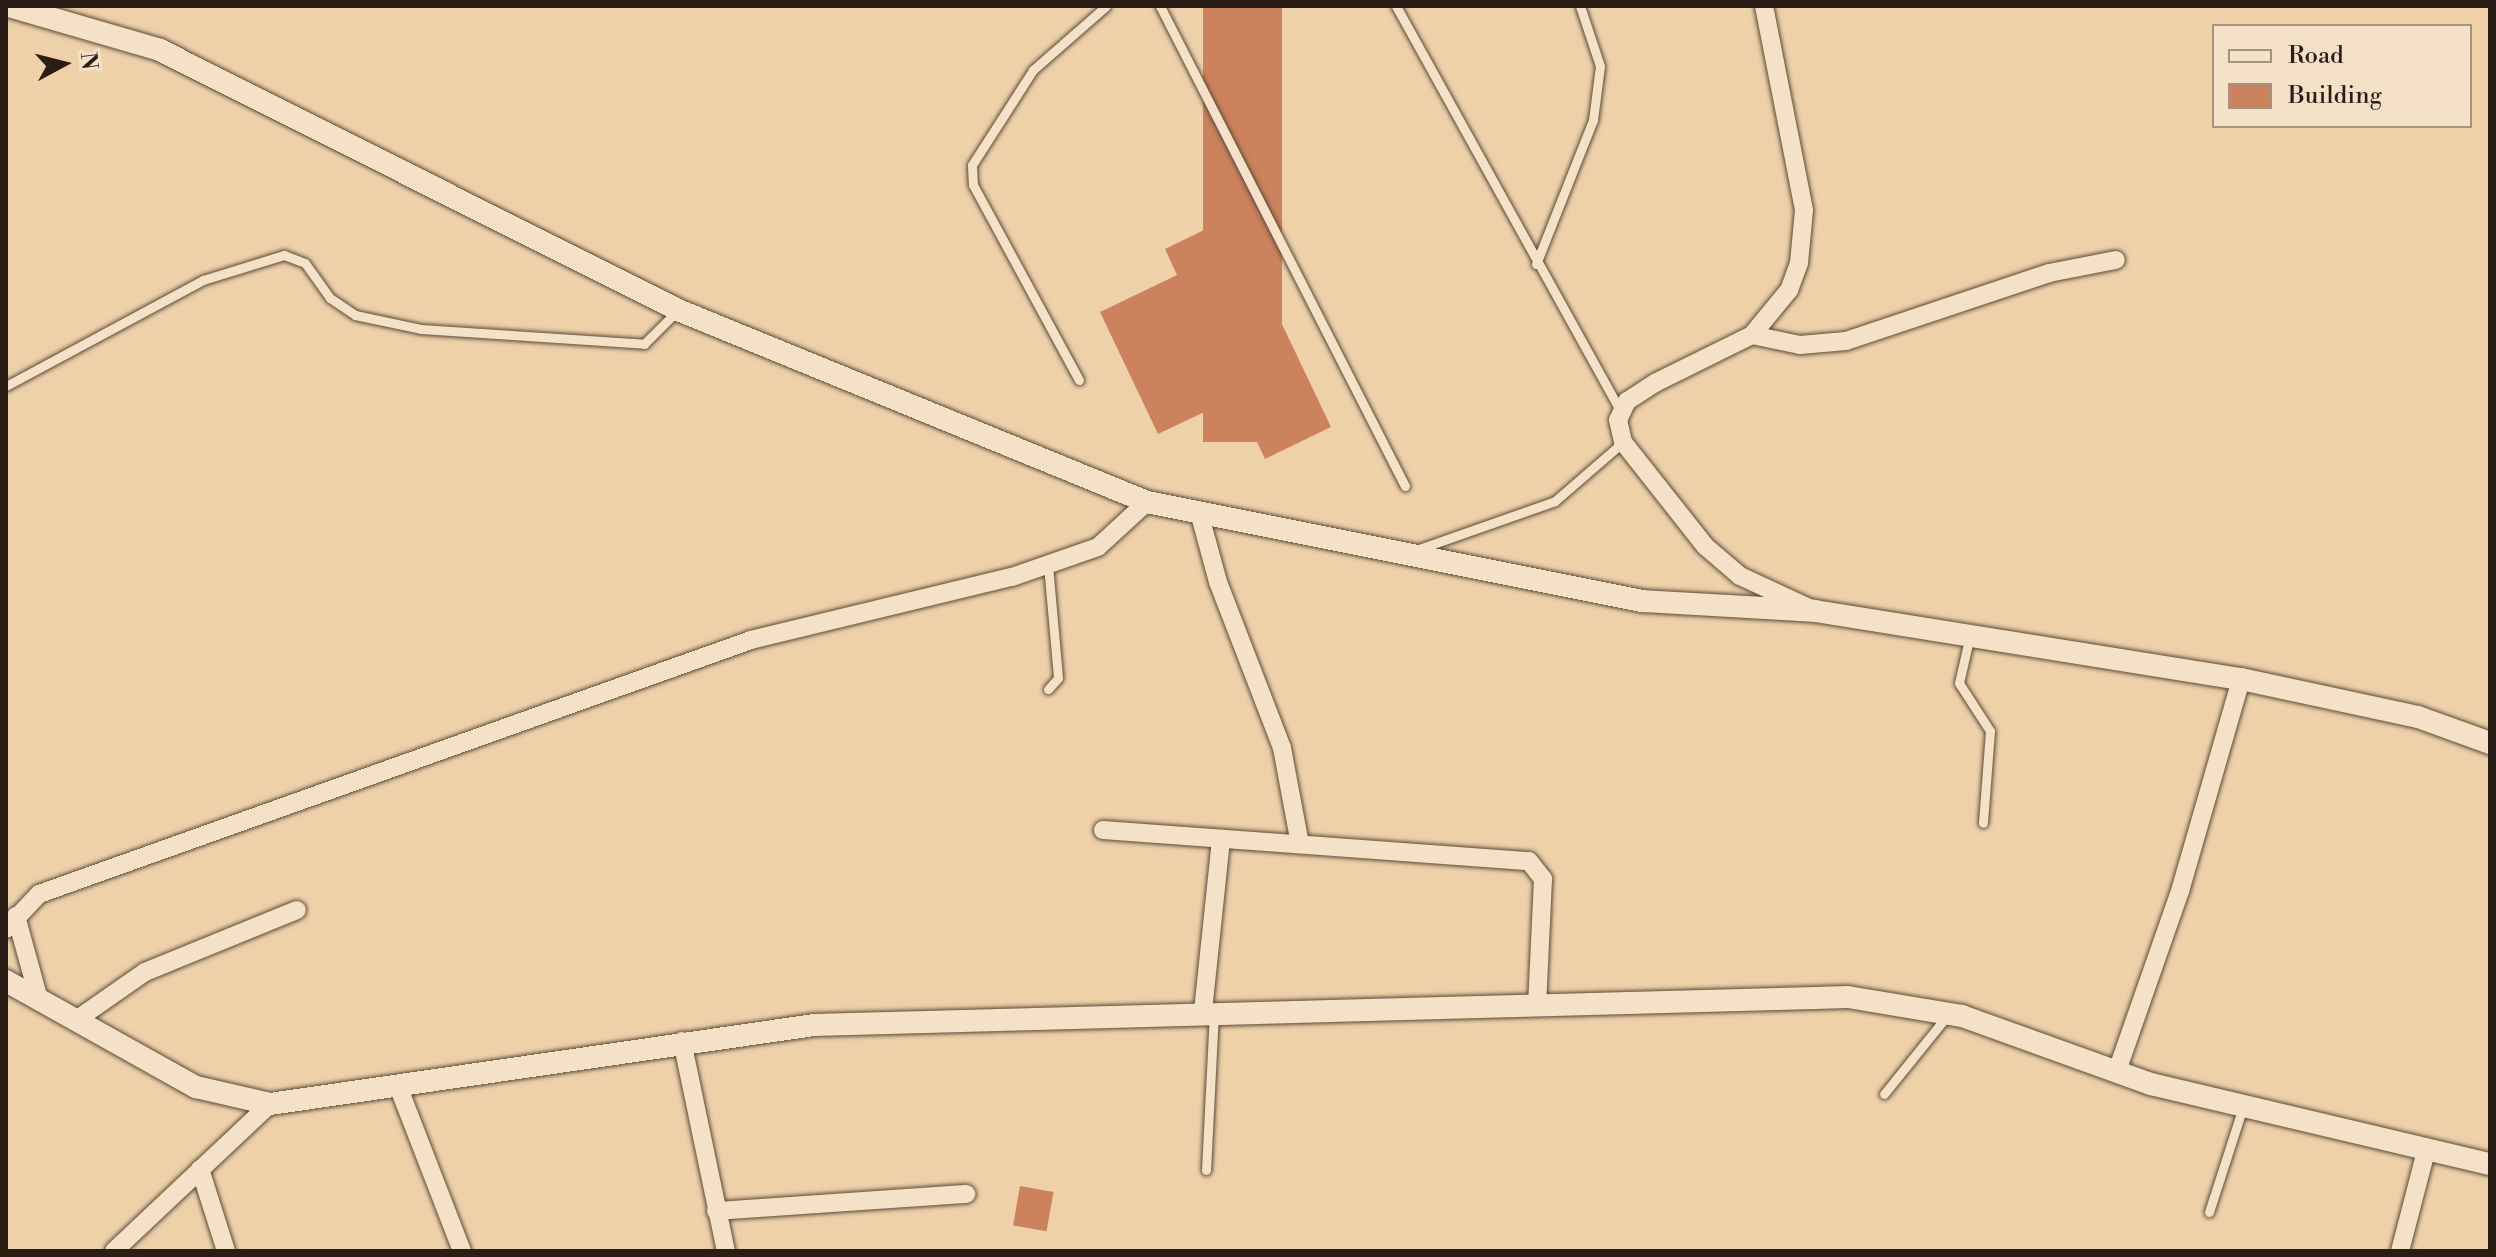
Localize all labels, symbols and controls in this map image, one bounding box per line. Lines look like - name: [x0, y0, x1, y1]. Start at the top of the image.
- north arrow: [24, 24, 104, 104]
- legend: [2212, 24, 2472, 128]
- text: Road: [2288, 41, 2344, 71]
- text: N: [74, 51, 103, 71]
- text: Building: [2288, 81, 2382, 111]

